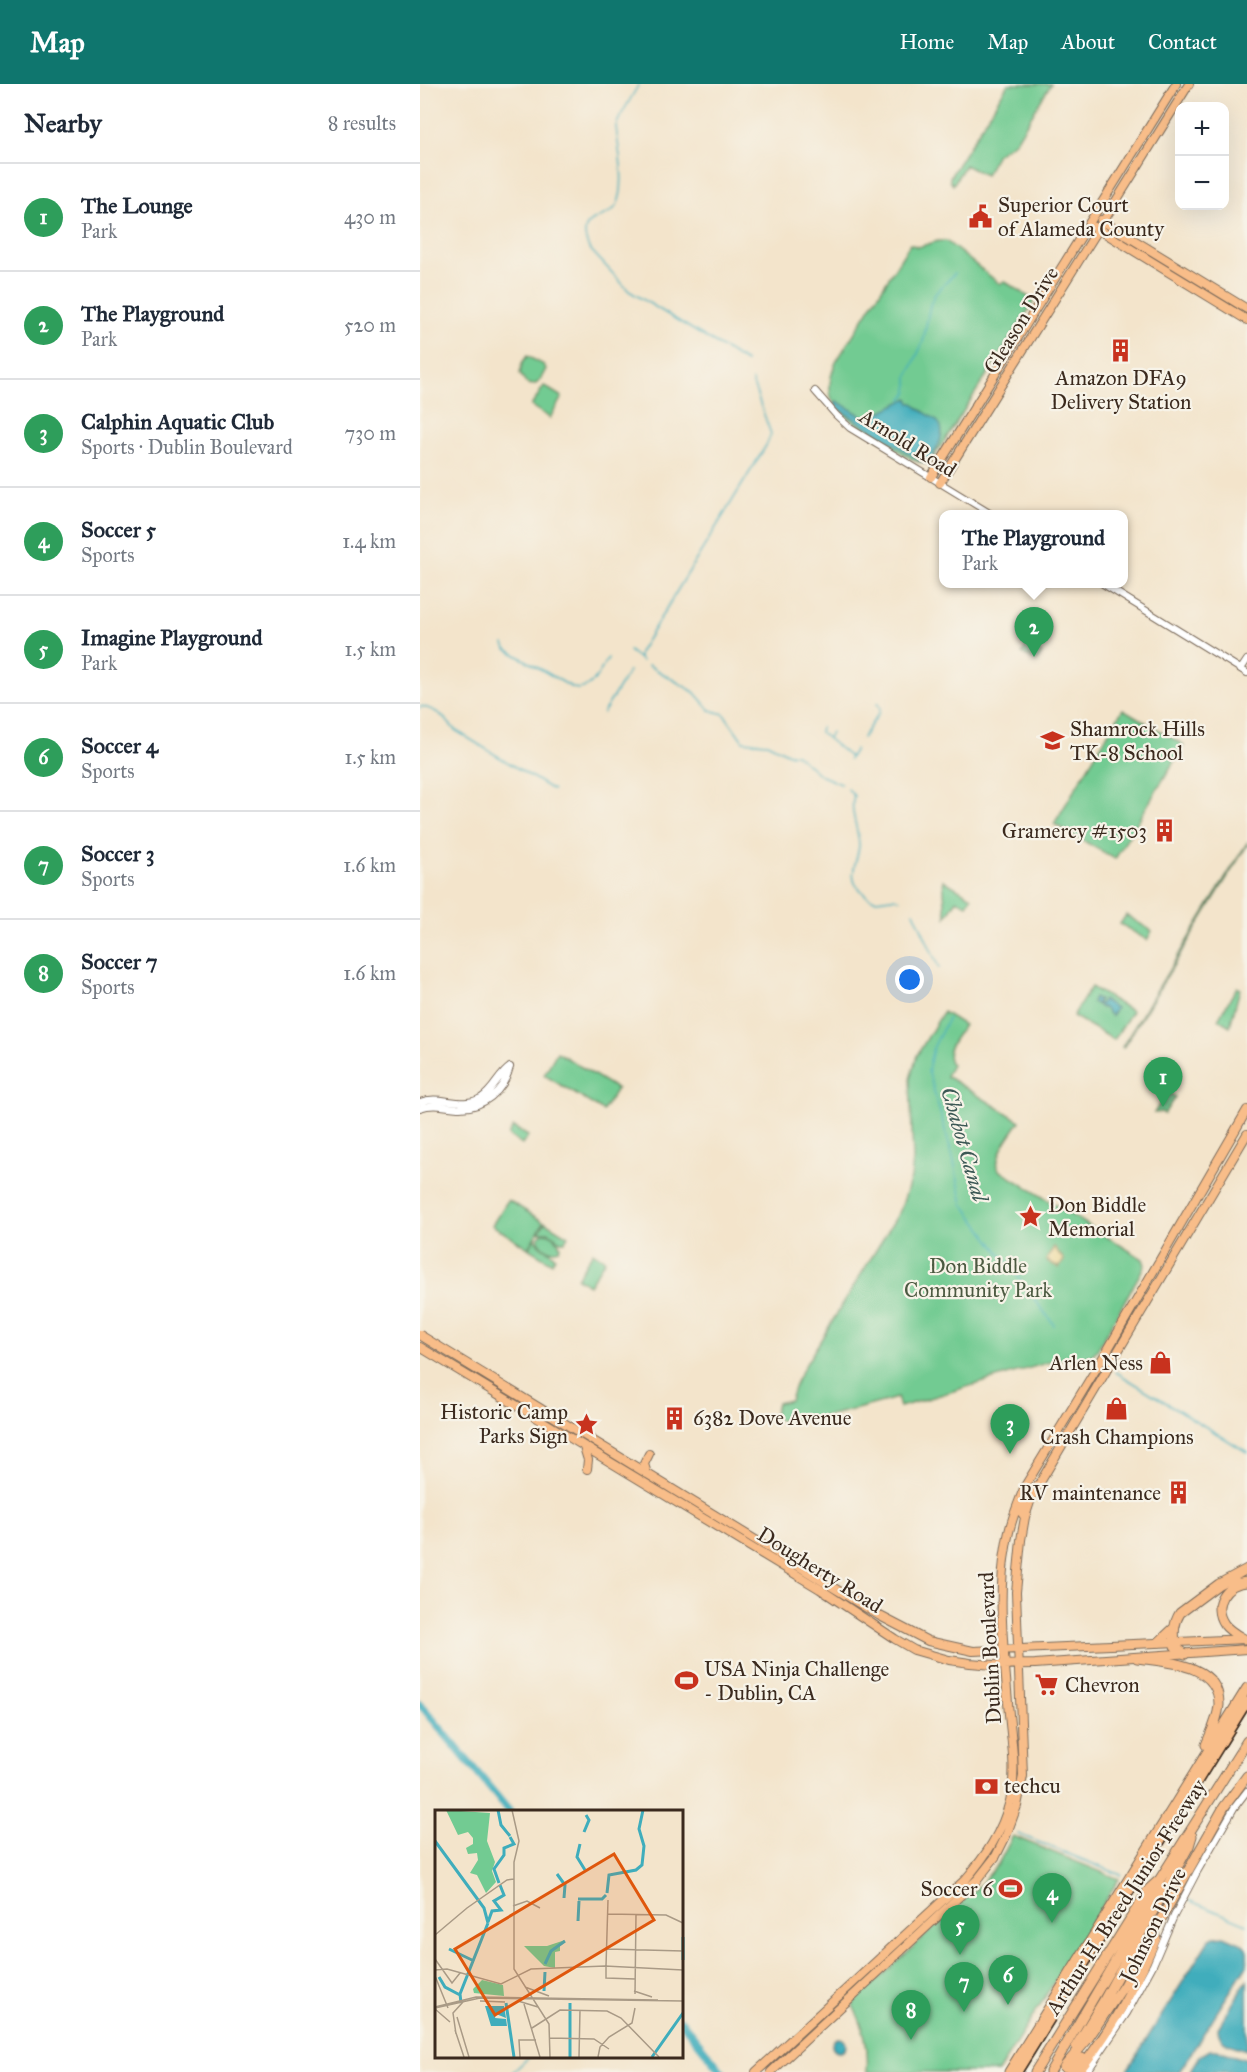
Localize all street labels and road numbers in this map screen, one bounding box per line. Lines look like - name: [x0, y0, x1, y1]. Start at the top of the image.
- street label: Gleason Drive: [978, 261, 1064, 378]
- street label: Arnold Road: [854, 402, 962, 483]
- street label: Dougherty Road: [752, 1521, 888, 1619]
- street label: Dublin Boulevard: [973, 1571, 1007, 1725]
- street label: Arthur H. Breed Junior Freeway: [1039, 1773, 1213, 2021]
- street label: Johnson Drive: [1113, 1863, 1192, 1988]

